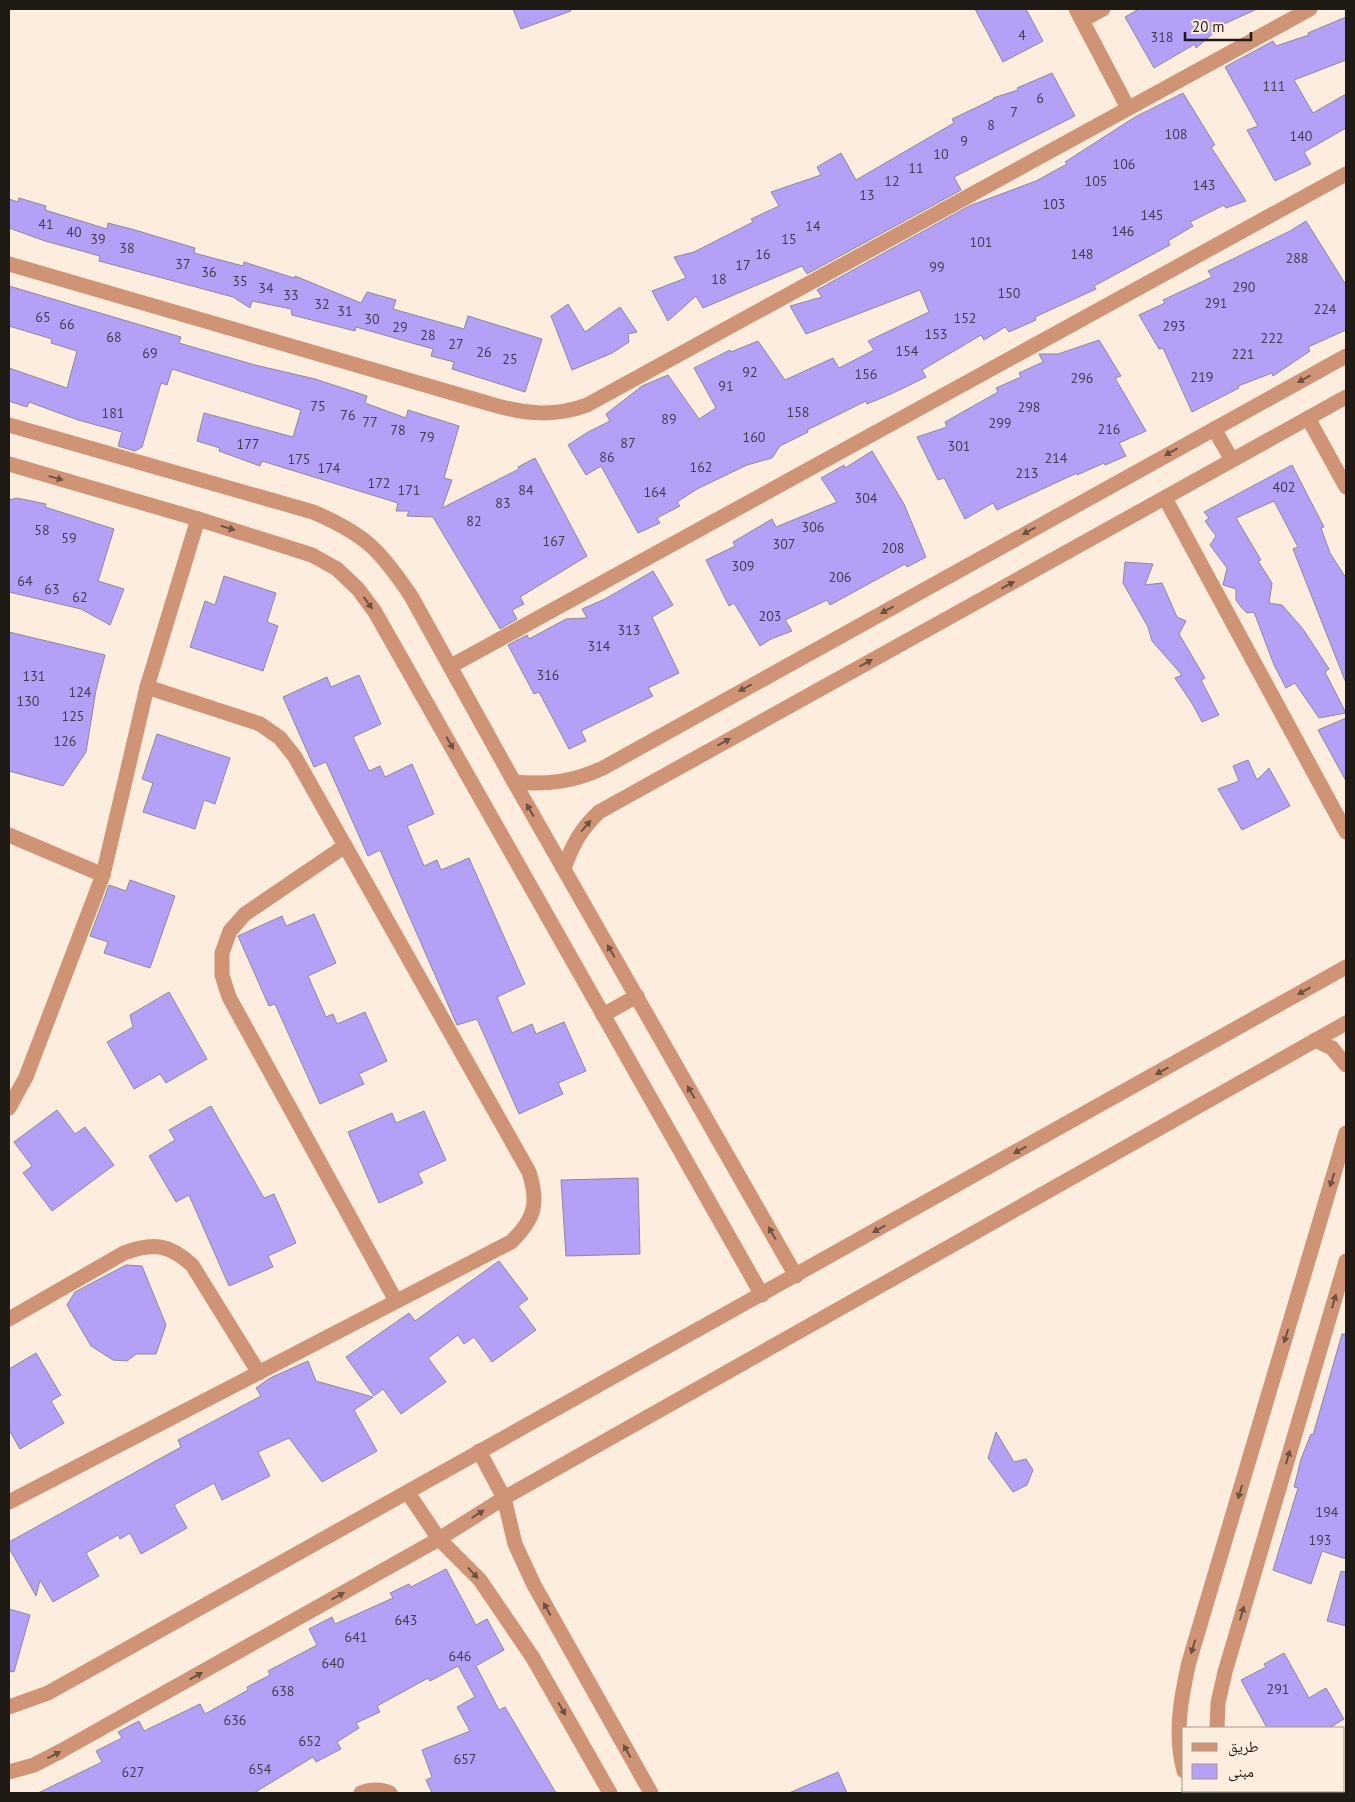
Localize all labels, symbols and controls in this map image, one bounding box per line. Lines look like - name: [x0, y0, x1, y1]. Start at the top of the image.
- scale bar: [1185, 10, 1251, 42]
- text: 20 m: [1192, 17, 1225, 36]
- house number: 4: [1018, 26, 1026, 44]
- house number: 318: [1151, 28, 1173, 46]
- house number: 111: [1263, 77, 1285, 95]
- house number: 6: [1036, 89, 1044, 107]
- house number: 7: [1010, 103, 1018, 121]
- house number: 8: [987, 116, 995, 134]
- house number: 108: [1165, 125, 1187, 143]
- house number: 140: [1290, 127, 1313, 145]
- house number: 9: [960, 132, 968, 150]
- house number: 10: [933, 145, 949, 163]
- house number: 106: [1113, 155, 1135, 173]
- house number: 11: [908, 159, 924, 177]
- house number: 12: [884, 172, 900, 190]
- house number: 105: [1085, 172, 1107, 190]
- house number: 143: [1193, 176, 1215, 194]
- house number: 13: [859, 186, 875, 204]
- house number: 103: [1043, 195, 1065, 213]
- house number: 145: [1141, 206, 1163, 224]
- house number: 41: [38, 215, 54, 233]
- house number: 14: [805, 217, 821, 235]
- house number: 146: [1112, 222, 1134, 240]
- house number: 40: [66, 223, 82, 241]
- house number: 39: [90, 230, 106, 248]
- house number: 15: [781, 230, 797, 248]
- house number: 101: [970, 233, 992, 251]
- house number: 38: [119, 239, 135, 257]
- house number: 16: [755, 245, 771, 263]
- house number: 148: [1071, 245, 1093, 263]
- house number: 288: [1286, 249, 1308, 267]
- house number: 37: [175, 255, 191, 273]
- house number: 17: [735, 256, 751, 274]
- house number: 99: [929, 258, 945, 276]
- house number: 36: [201, 263, 217, 281]
- house number: 18: [711, 270, 727, 288]
- house number: 35: [232, 272, 248, 290]
- house number: 290: [1233, 278, 1256, 296]
- house number: 34: [258, 279, 274, 297]
- house number: 150: [998, 284, 1021, 302]
- house number: 33: [283, 286, 299, 304]
- house number: 291: [1205, 294, 1227, 312]
- house number: 32: [314, 295, 330, 313]
- house number: 224: [1314, 300, 1337, 318]
- house number: 31: [337, 302, 353, 320]
- house number: 65: [35, 308, 51, 326]
- house number: 152: [954, 309, 976, 327]
- house number: 30: [364, 310, 380, 328]
- house number: 66: [59, 315, 75, 333]
- house number: 293: [1163, 317, 1185, 335]
- house number: 29: [392, 318, 408, 336]
- house number: 153: [925, 325, 947, 343]
- house number: 28: [420, 326, 436, 344]
- house number: 68: [106, 328, 122, 346]
- house number: 222: [1261, 329, 1283, 347]
- house number: 27: [448, 335, 464, 353]
- house number: 154: [896, 342, 919, 360]
- house number: 26: [476, 343, 492, 361]
- house number: 69: [142, 344, 158, 362]
- house number: 221: [1232, 345, 1254, 363]
- house number: 25: [502, 350, 518, 368]
- house number: 92: [742, 363, 758, 381]
- house number: 156: [855, 365, 877, 383]
- house number: 219: [1191, 368, 1213, 386]
- house number: 296: [1071, 369, 1093, 387]
- one-way arrow: [1297, 375, 1310, 384]
- house number: 91: [718, 377, 734, 395]
- house number: 75: [310, 397, 326, 415]
- house number: 298: [1018, 398, 1040, 416]
- house number: 158: [787, 403, 809, 421]
- house number: 181: [102, 404, 124, 422]
- house number: 76: [340, 406, 356, 424]
- house number: 89: [661, 410, 677, 428]
- house number: 77: [362, 413, 378, 431]
- house number: 299: [989, 414, 1011, 432]
- house number: 216: [1098, 420, 1120, 438]
- house number: 78: [390, 421, 406, 439]
- house number: 79: [419, 428, 435, 446]
- house number: 160: [743, 428, 766, 446]
- house number: 87: [620, 434, 636, 452]
- house number: 177: [237, 435, 259, 453]
- house number: 301: [948, 437, 970, 455]
- house number: 86: [599, 448, 615, 466]
- one-way arrow: [1165, 448, 1178, 457]
- house number: 214: [1045, 449, 1068, 467]
- house number: 175: [288, 450, 310, 468]
- house number: 162: [690, 458, 712, 476]
- house number: 174: [318, 459, 341, 477]
- house number: 213: [1016, 464, 1038, 482]
- one-way arrow: [48, 474, 63, 482]
- house number: 172: [368, 474, 390, 492]
- house number: 402: [1273, 478, 1295, 496]
- house number: 171: [398, 481, 420, 499]
- house number: 84: [518, 481, 534, 499]
- house number: 164: [644, 483, 667, 501]
- house number: 304: [855, 489, 878, 507]
- house number: 83: [495, 494, 511, 512]
- house number: 82: [466, 512, 482, 530]
- house number: 306: [802, 518, 824, 536]
- house number: 58: [34, 521, 50, 539]
- one-way arrow: [221, 524, 236, 532]
- one-way arrow: [1022, 527, 1037, 535]
- house number: 59: [61, 529, 77, 547]
- house number: 167: [543, 532, 565, 550]
- house number: 307: [773, 535, 795, 553]
- house number: 208: [882, 539, 904, 557]
- house number: 309: [732, 557, 754, 575]
- house number: 206: [829, 568, 851, 586]
- house number: 64: [17, 572, 33, 590]
- house number: 63: [44, 580, 60, 598]
- one-way arrow: [1002, 580, 1015, 589]
- house number: 62: [72, 588, 88, 606]
- one-way arrow: [363, 596, 373, 610]
- one-way arrow: [880, 606, 895, 614]
- house number: 203: [759, 607, 781, 625]
- house number: 313: [618, 621, 640, 639]
- house number: 314: [588, 637, 611, 655]
- one-way arrow: [859, 659, 873, 668]
- house number: 316: [537, 666, 559, 684]
- house number: 131: [23, 667, 45, 685]
- house number: 124: [69, 683, 92, 701]
- one-way arrow: [738, 684, 752, 692]
- house number: 130: [17, 692, 40, 710]
- house number: 125: [62, 707, 84, 725]
- house number: 126: [54, 732, 76, 750]
- one-way arrow: [445, 737, 454, 750]
- one-way arrow: [717, 738, 731, 746]
- one-way arrow: [526, 803, 534, 817]
- one-way arrow: [580, 819, 591, 832]
- one-way arrow: [607, 944, 615, 958]
- one-way arrow: [1296, 987, 1311, 995]
- one-way arrow: [1155, 1066, 1169, 1075]
- one-way arrow: [687, 1086, 696, 1099]
- one-way arrow: [1013, 1146, 1028, 1154]
- one-way arrow: [1328, 1173, 1336, 1188]
- one-way arrow: [872, 1225, 885, 1234]
- one-way arrow: [767, 1227, 776, 1240]
- one-way arrow: [1331, 1294, 1339, 1309]
- one-way arrow: [1281, 1329, 1289, 1344]
- one-way arrow: [1285, 1449, 1293, 1464]
- one-way arrow: [1235, 1484, 1243, 1499]
- house number: 194: [1316, 1503, 1339, 1521]
- one-way arrow: [472, 1510, 485, 1519]
- house number: 193: [1309, 1531, 1331, 1549]
- one-way arrow: [467, 1567, 479, 1579]
- one-way arrow: [330, 1592, 345, 1600]
- one-way arrow: [543, 1602, 552, 1616]
- one-way arrow: [1239, 1605, 1247, 1620]
- house number: 643: [395, 1611, 417, 1629]
- house number: 641: [345, 1628, 367, 1646]
- one-way arrow: [1189, 1640, 1197, 1655]
- house number: 646: [449, 1647, 471, 1665]
- house number: 640: [322, 1654, 345, 1672]
- one-way arrow: [190, 1671, 203, 1680]
- house number: 291: [1267, 1680, 1289, 1698]
- house number: 638: [272, 1682, 294, 1700]
- one-way arrow: [558, 1702, 566, 1716]
- house number: 636: [224, 1711, 246, 1729]
- legend: [1182, 1727, 1345, 1792]
- house number: 652: [299, 1732, 321, 1750]
- text: طريق: [1228, 1737, 1259, 1757]
- one-way arrow: [622, 1744, 631, 1757]
- house number: 657: [454, 1750, 476, 1768]
- one-way arrow: [47, 1751, 61, 1759]
- house number: 654: [249, 1760, 272, 1778]
- text: مبنى: [1228, 1762, 1254, 1782]
- house number: 627: [122, 1763, 144, 1781]

